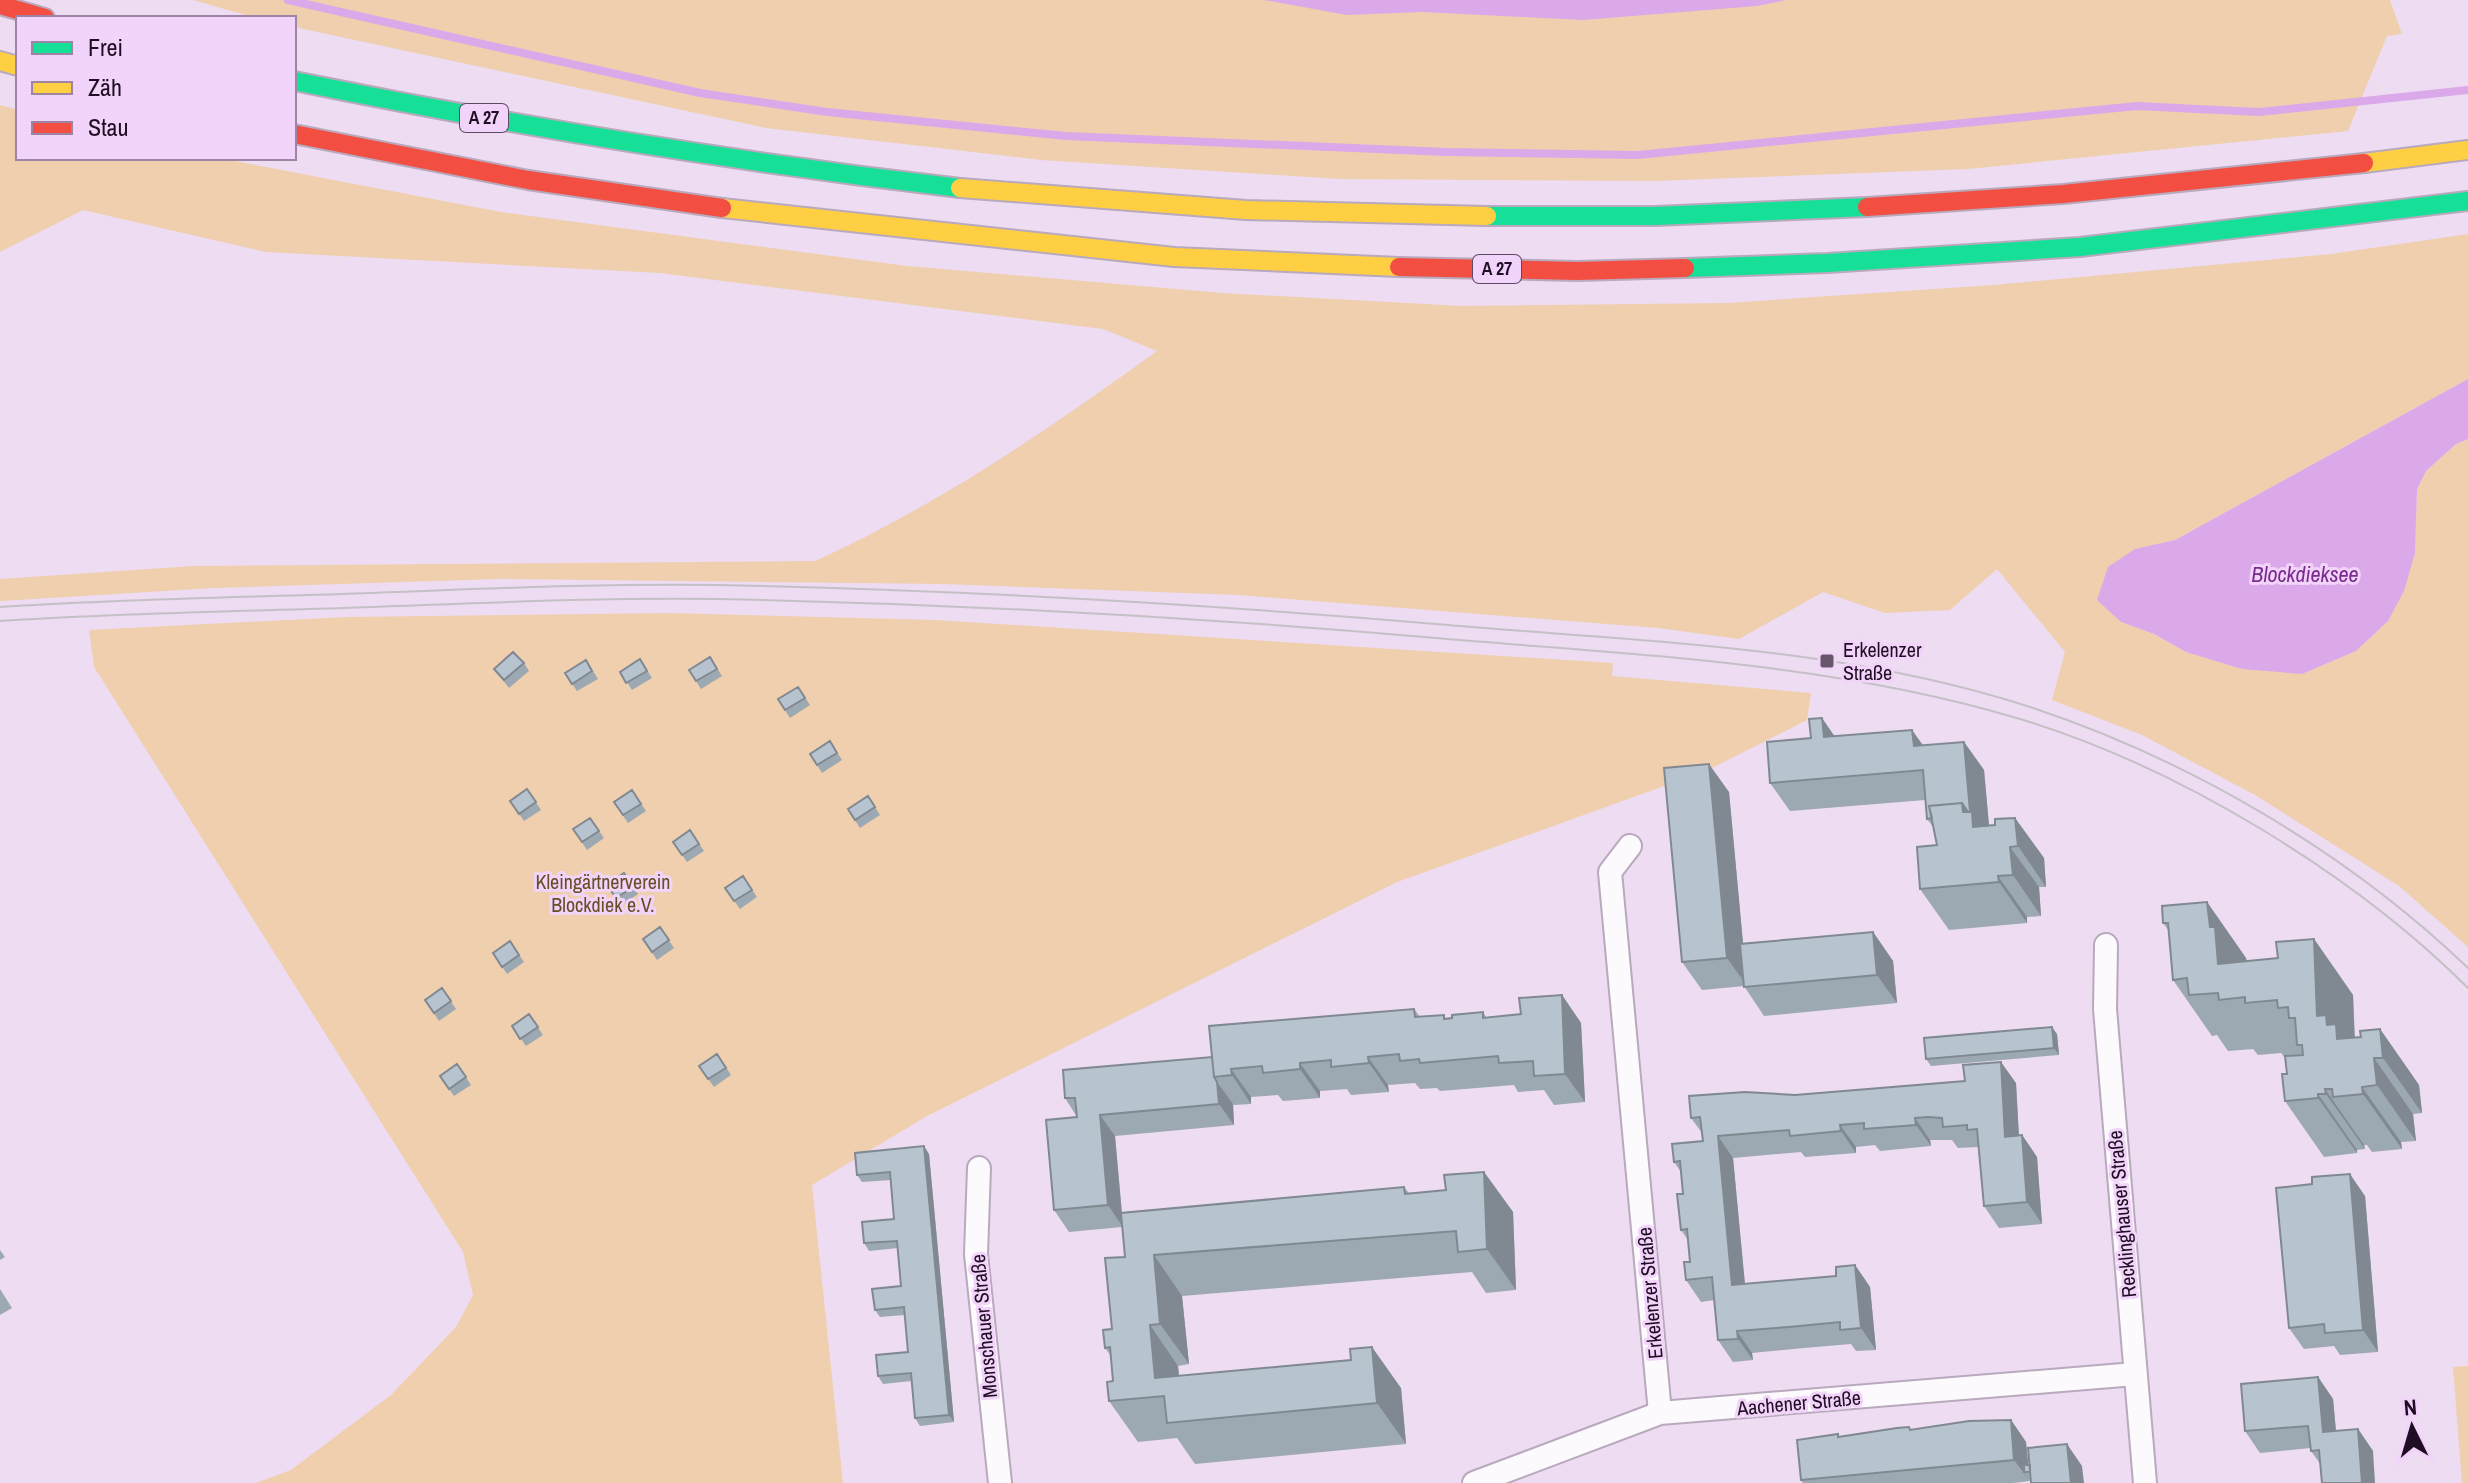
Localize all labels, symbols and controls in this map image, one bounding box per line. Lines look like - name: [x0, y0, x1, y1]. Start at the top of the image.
- legend: [16, 16, 296, 160]
- text: Frei: [88, 31, 123, 63]
- text: Zäh: [88, 71, 122, 103]
- road number: A 27: [460, 104, 508, 132]
- text: Stau: [88, 111, 129, 143]
- road number: A 27: [1473, 255, 1521, 283]
- water label: Blockdieksee: [2251, 559, 2359, 589]
- place label: Erkelenzer Straße: [1843, 636, 1922, 686]
- marker: Erkelenzer Straße: [1818, 652, 1836, 670]
- park label: Kleingärtnerverein Blockdiek e.V.: [536, 868, 670, 918]
- street label: Recklinghauser Straße: [2101, 1129, 2142, 1299]
- street label: Erkelenzer Straße: [1630, 1226, 1669, 1360]
- street label: Monschauer Straße: [964, 1253, 1003, 1399]
- street label: Aachener Straße: [1735, 1384, 1862, 1421]
- north arrow: [2372, 1387, 2452, 1467]
- text: N: [2402, 1392, 2418, 1423]

